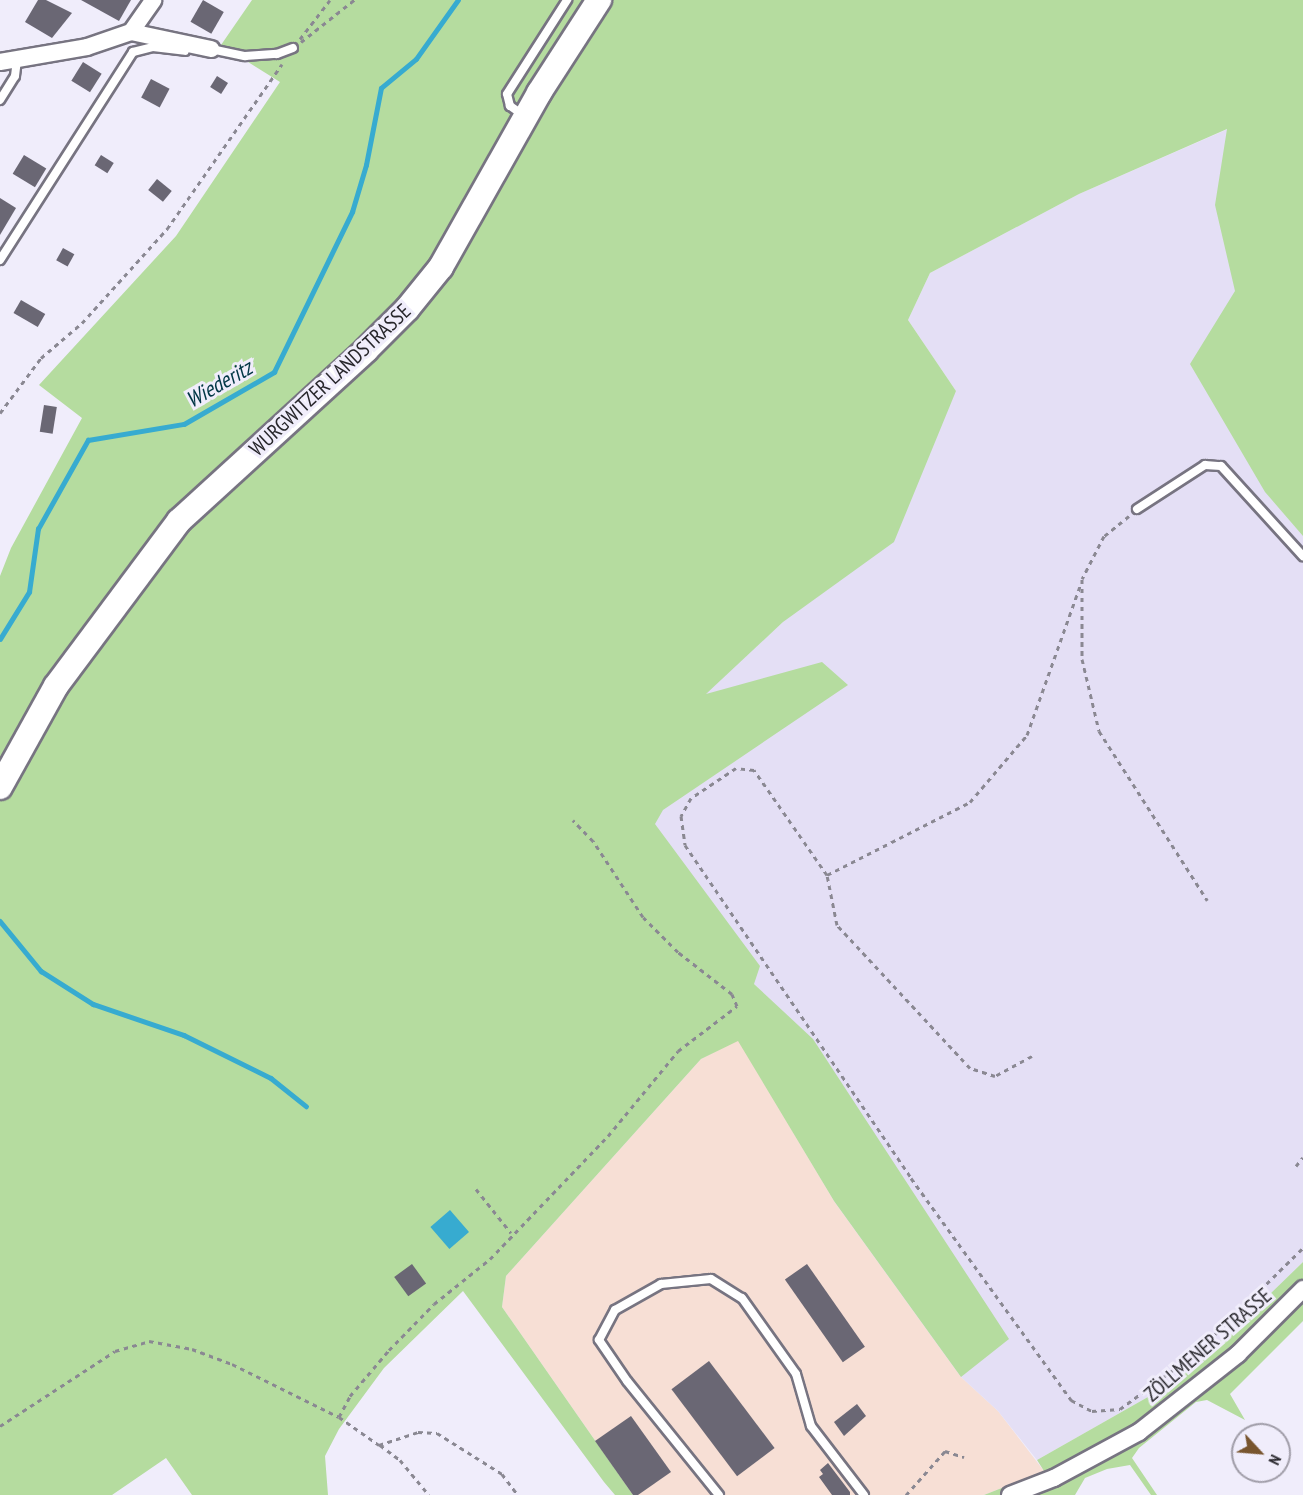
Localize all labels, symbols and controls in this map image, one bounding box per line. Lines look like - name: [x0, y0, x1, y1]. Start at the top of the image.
- street label: WURGWITZER LANDSTRASSE: [244, 299, 416, 461]
- water label: Wiederitz: [181, 355, 257, 413]
- street label: ZÖLLMENER STRASSE: [1139, 1283, 1277, 1407]
- north arrow: [1231, 1423, 1291, 1483]
- text: N: [1265, 1452, 1286, 1468]

